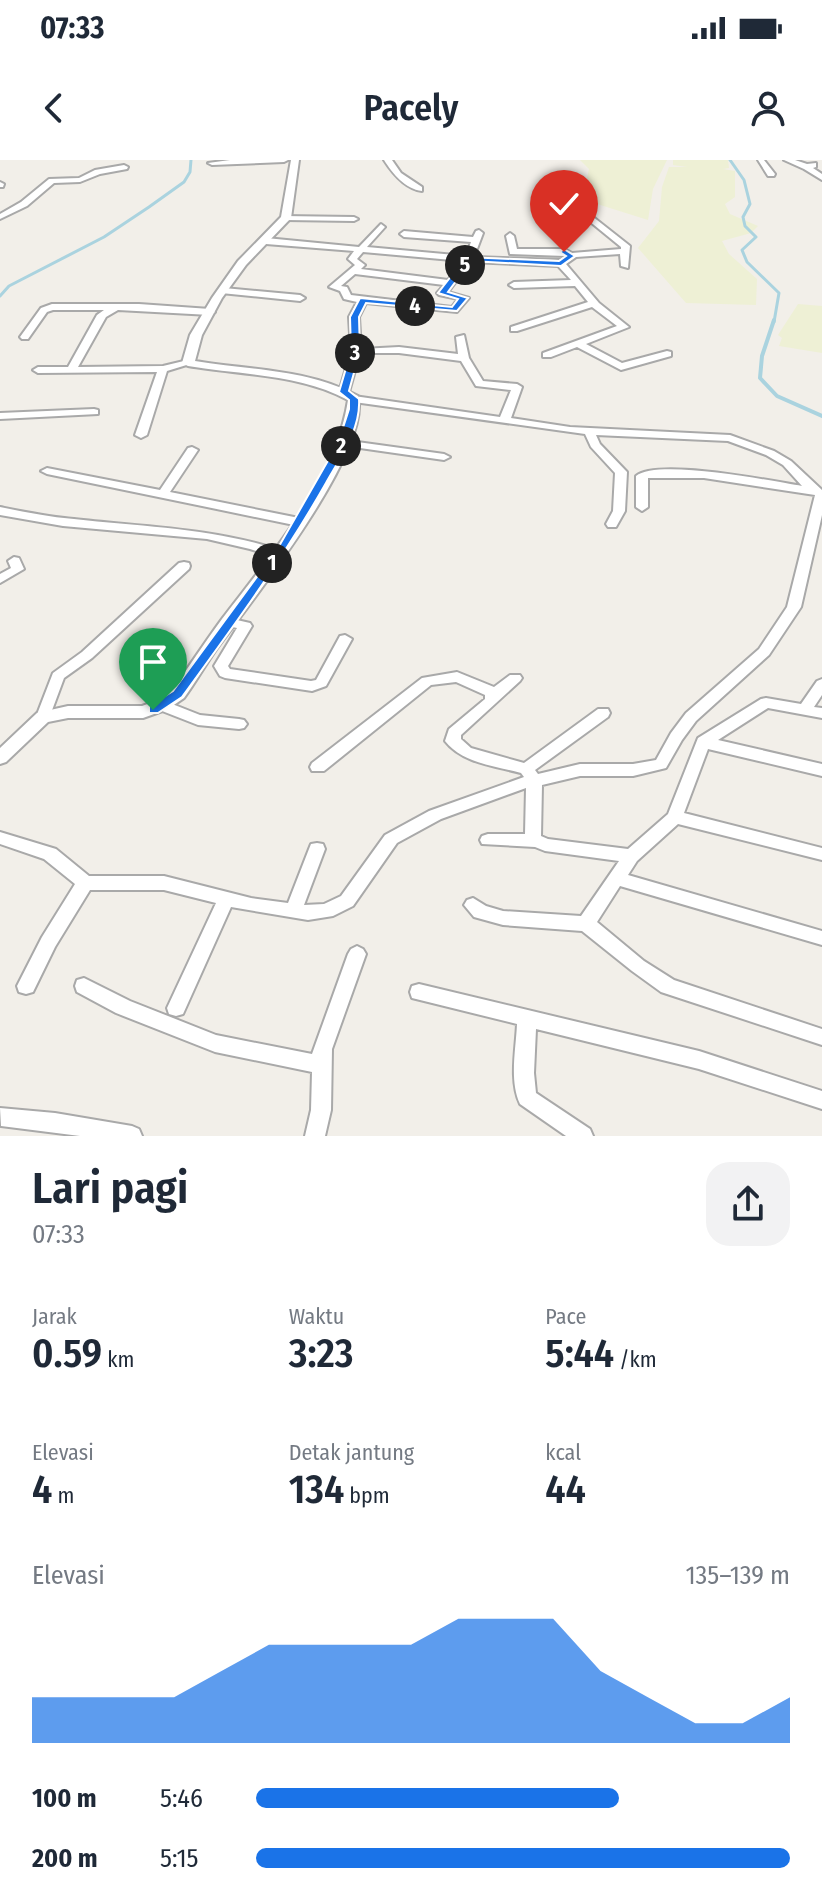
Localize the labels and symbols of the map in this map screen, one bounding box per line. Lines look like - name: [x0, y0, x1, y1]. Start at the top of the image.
- pin: [530, 170, 598, 252]
- pin: 5: [445, 245, 485, 285]
- pin: 4: [395, 286, 435, 326]
- pin: 3: [335, 333, 375, 373]
- pin: 2: [321, 426, 361, 466]
- pin: 1: [252, 543, 292, 583]
- pin: [119, 628, 187, 710]

